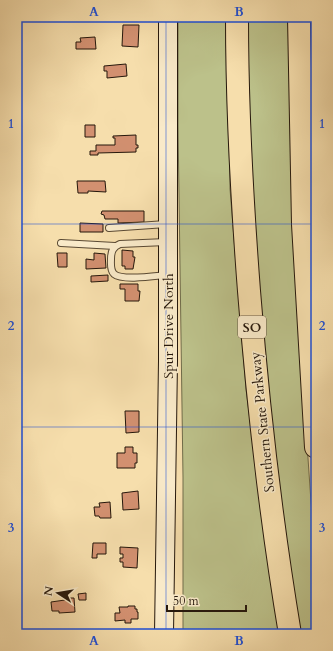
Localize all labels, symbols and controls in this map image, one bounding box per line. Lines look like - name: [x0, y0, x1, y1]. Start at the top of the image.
- text: A: [89, 3, 99, 21]
- text: B: [234, 3, 244, 21]
- text: 1: [8, 115, 14, 133]
- text: 1: [319, 115, 325, 133]
- street label: Spur Drive North: [159, 273, 178, 379]
- road number: SO: [238, 316, 266, 338]
- text: 2: [8, 317, 15, 335]
- text: 2: [319, 317, 326, 335]
- street label: Southern State Parkway: [246, 350, 279, 493]
- text: 3: [8, 519, 15, 537]
- text: 3: [319, 519, 326, 537]
- north arrow: [38, 573, 78, 613]
- text: N: [40, 584, 57, 597]
- scale bar: [167, 587, 246, 613]
- text: 50 m: [173, 593, 200, 609]
- text: A: [89, 632, 99, 650]
- text: B: [234, 632, 244, 650]

